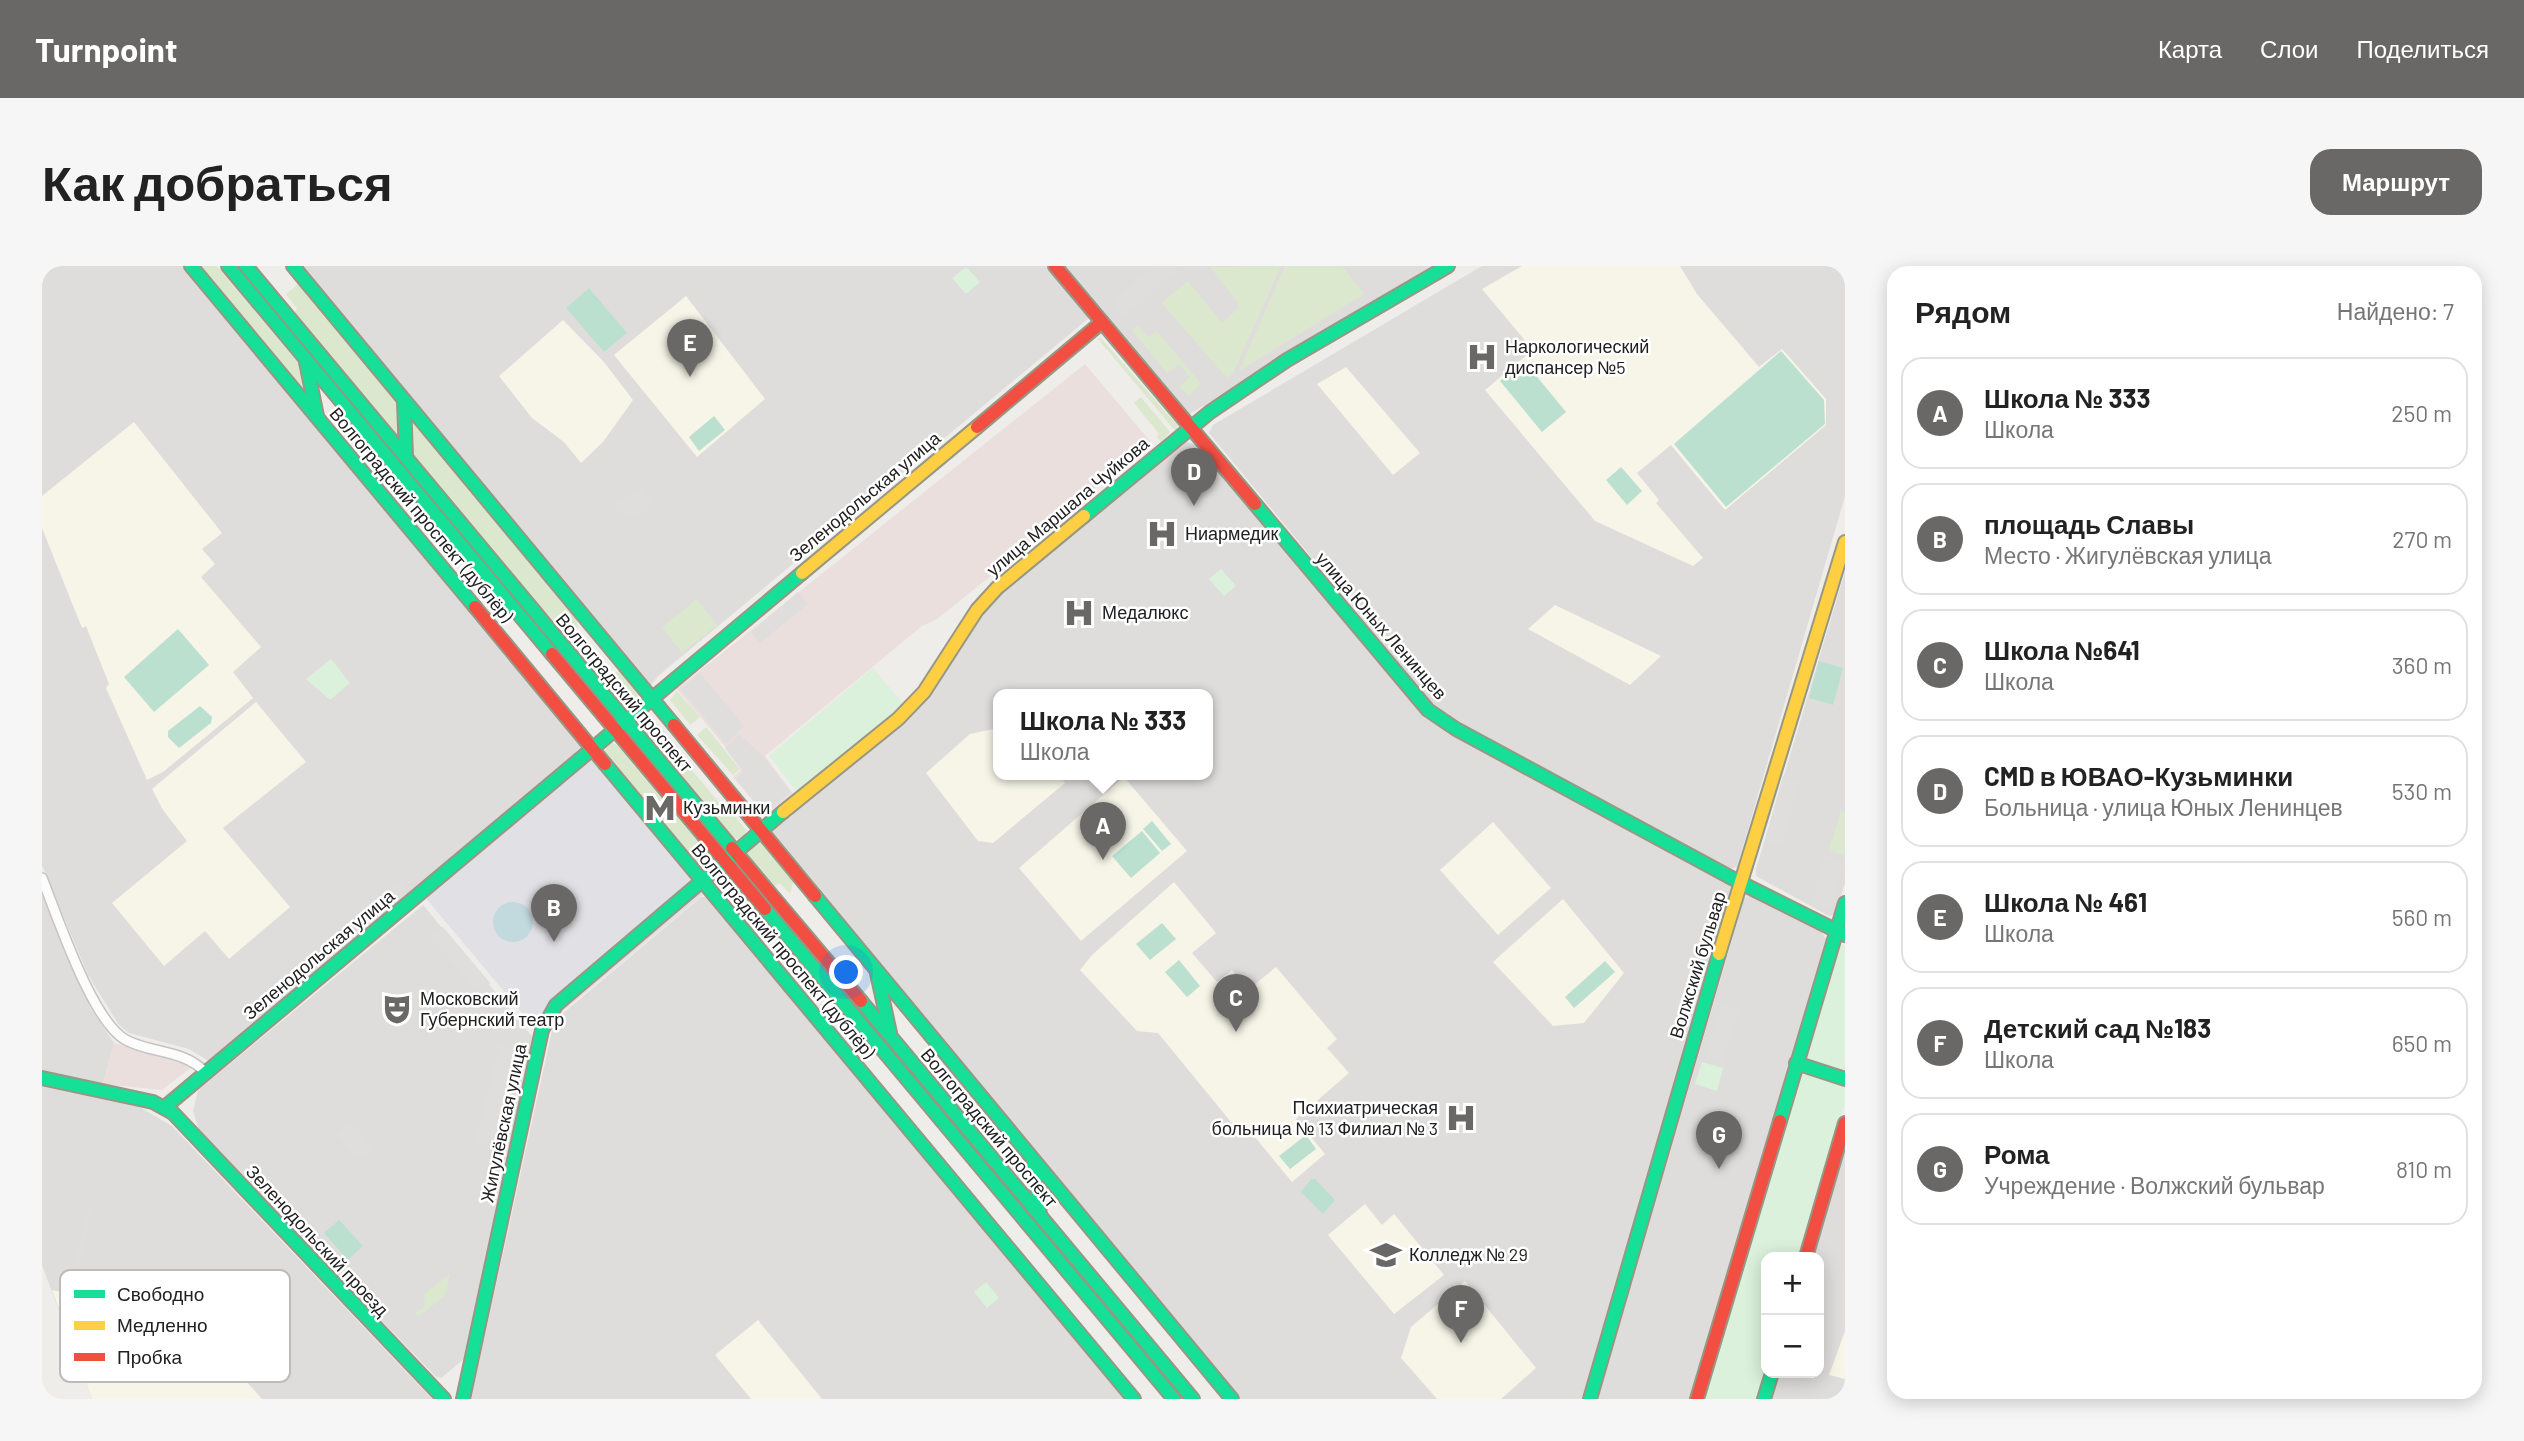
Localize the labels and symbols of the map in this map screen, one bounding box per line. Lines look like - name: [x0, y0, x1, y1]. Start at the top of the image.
- pin: E: [667, 319, 713, 377]
- place label: Наркологический диспансер №5: [1505, 335, 1649, 378]
- hospital icon: Наркологический диспансер №5: [1465, 340, 1499, 374]
- street label: Волгоградский проспект (дублёр): [325, 403, 518, 626]
- street label: Зеленодольская улица: [784, 426, 945, 566]
- street label: улица Маршала Чуйкова: [982, 431, 1154, 581]
- pin: D: [1171, 448, 1217, 506]
- hospital icon: Ниармедик: [1145, 517, 1179, 551]
- place label: Ниармедик: [1185, 522, 1279, 544]
- street label: улица Юных Ленинцев: [1312, 547, 1452, 704]
- hospital icon: Медалюкс: [1062, 596, 1096, 630]
- place label: Медалюкс: [1102, 601, 1188, 623]
- street label: Волгоградский проспект: [552, 608, 698, 776]
- metro station icon: Кузьминки: [643, 791, 677, 825]
- place label: Кузьминки: [683, 796, 770, 818]
- pin: A: [1080, 802, 1126, 860]
- street label: Волгоградский проспект (дублёр): [687, 839, 880, 1062]
- street label: Зеленодольская улица: [238, 884, 399, 1024]
- pin: B: [531, 884, 577, 942]
- street label: Волжский бульвар: [1664, 889, 1730, 1041]
- your location: [829, 955, 863, 989]
- pin: C: [1213, 974, 1259, 1032]
- place label: Московский Губернский театр: [420, 987, 564, 1030]
- theatre icon: Московский Губернский театр: [380, 992, 414, 1026]
- street label: Жигулёвская улица: [475, 1040, 531, 1204]
- street label: Волгоградский проспект: [917, 1043, 1063, 1211]
- place label: Психиатрическая больница № 13 Филиал № 3: [1212, 1096, 1438, 1139]
- hospital icon: Психиатрическая больница № 13 Филиал № 3: [1444, 1101, 1478, 1135]
- pin: G: [1696, 1111, 1742, 1169]
- street label: Зеленодольский проезд: [242, 1160, 394, 1321]
- school or university icon: Колледж № 29: [1369, 1238, 1403, 1272]
- place label: Колледж № 29: [1409, 1243, 1528, 1265]
- legend: [60, 1270, 290, 1382]
- text: Свободно: [117, 1282, 204, 1305]
- pin: F: [1438, 1285, 1484, 1343]
- text: Медленно: [117, 1313, 207, 1336]
- text: Пробка: [117, 1345, 182, 1368]

